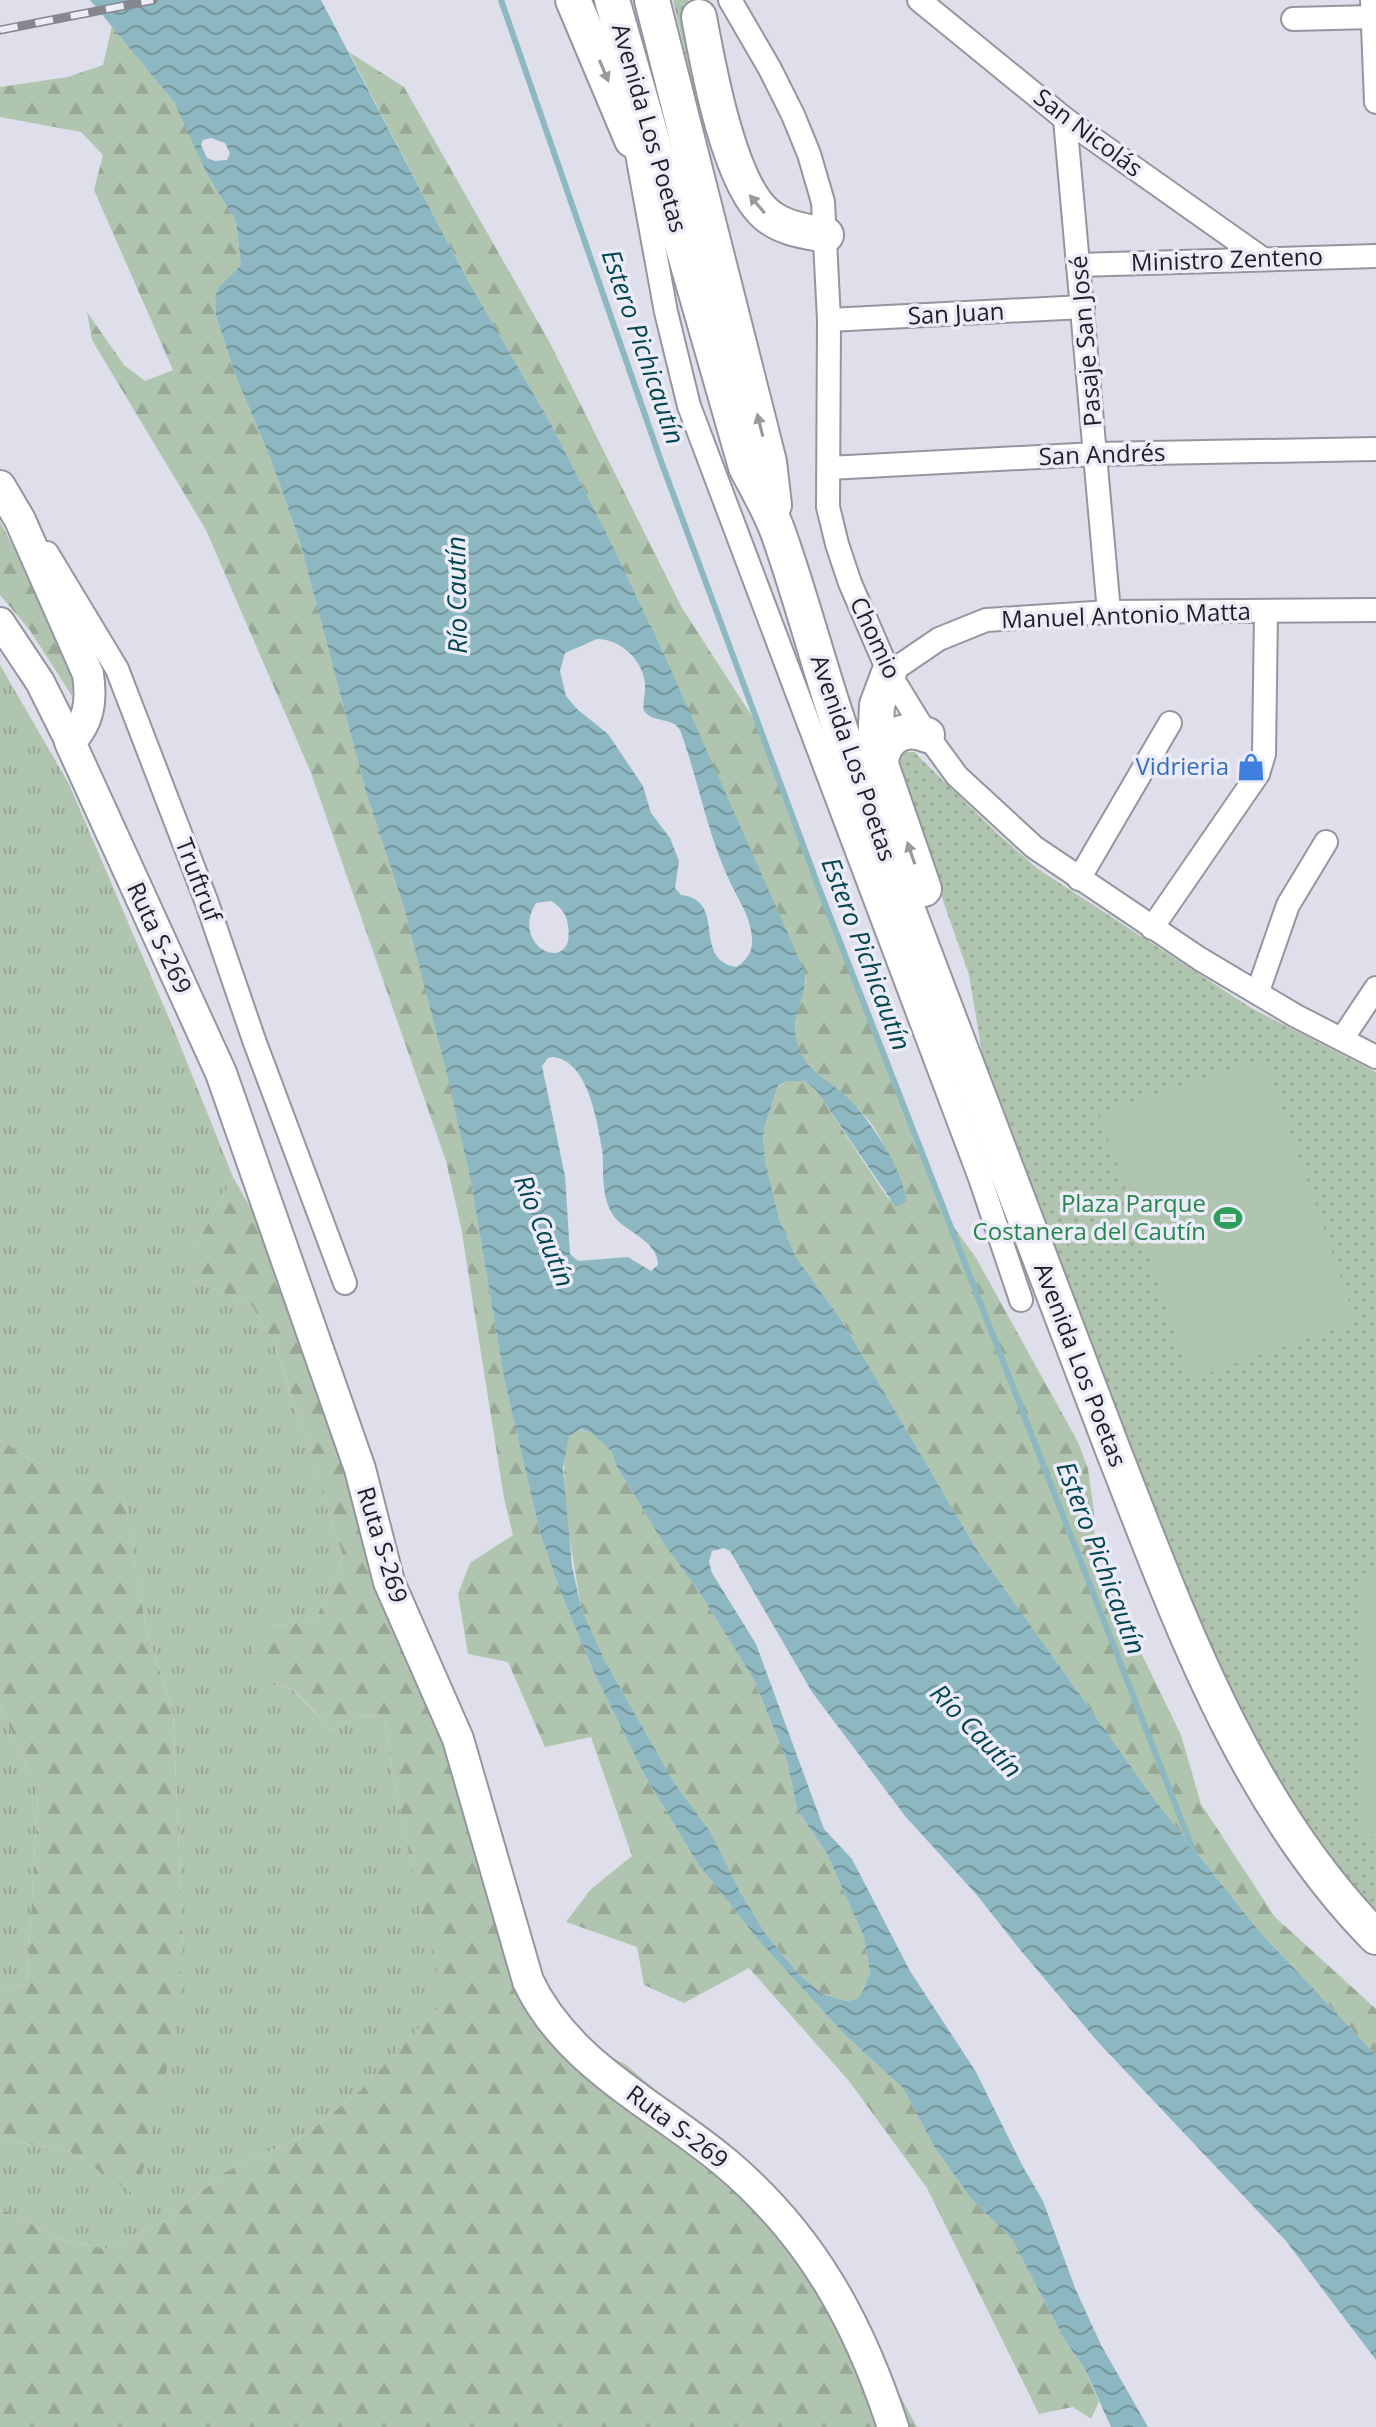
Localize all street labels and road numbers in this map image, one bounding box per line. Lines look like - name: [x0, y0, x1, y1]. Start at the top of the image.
- street label: Avenida Los Poetas: [605, 19, 696, 236]
- street label: San Nicolás: [1028, 80, 1150, 184]
- street label: Ministro Zenteno: [1130, 239, 1323, 278]
- street label: Pasaje San José: [1061, 254, 1108, 428]
- street label: San Juan: [907, 293, 1005, 332]
- street label: San Andrés: [1038, 435, 1166, 472]
- street label: Chomio: [843, 591, 910, 684]
- street label: Manuel Antonio Matta: [1001, 594, 1251, 635]
- street label: Avenida Los Poetas: [804, 650, 905, 865]
- street label: Truftruf: [168, 833, 231, 928]
- street label: Ruta S-269: [120, 876, 201, 999]
- street label: Avenida Los Poetas: [1027, 1258, 1136, 1471]
- street label: Ruta S-269: [350, 1482, 417, 1607]
- street label: Ruta S-269: [620, 2077, 736, 2175]

